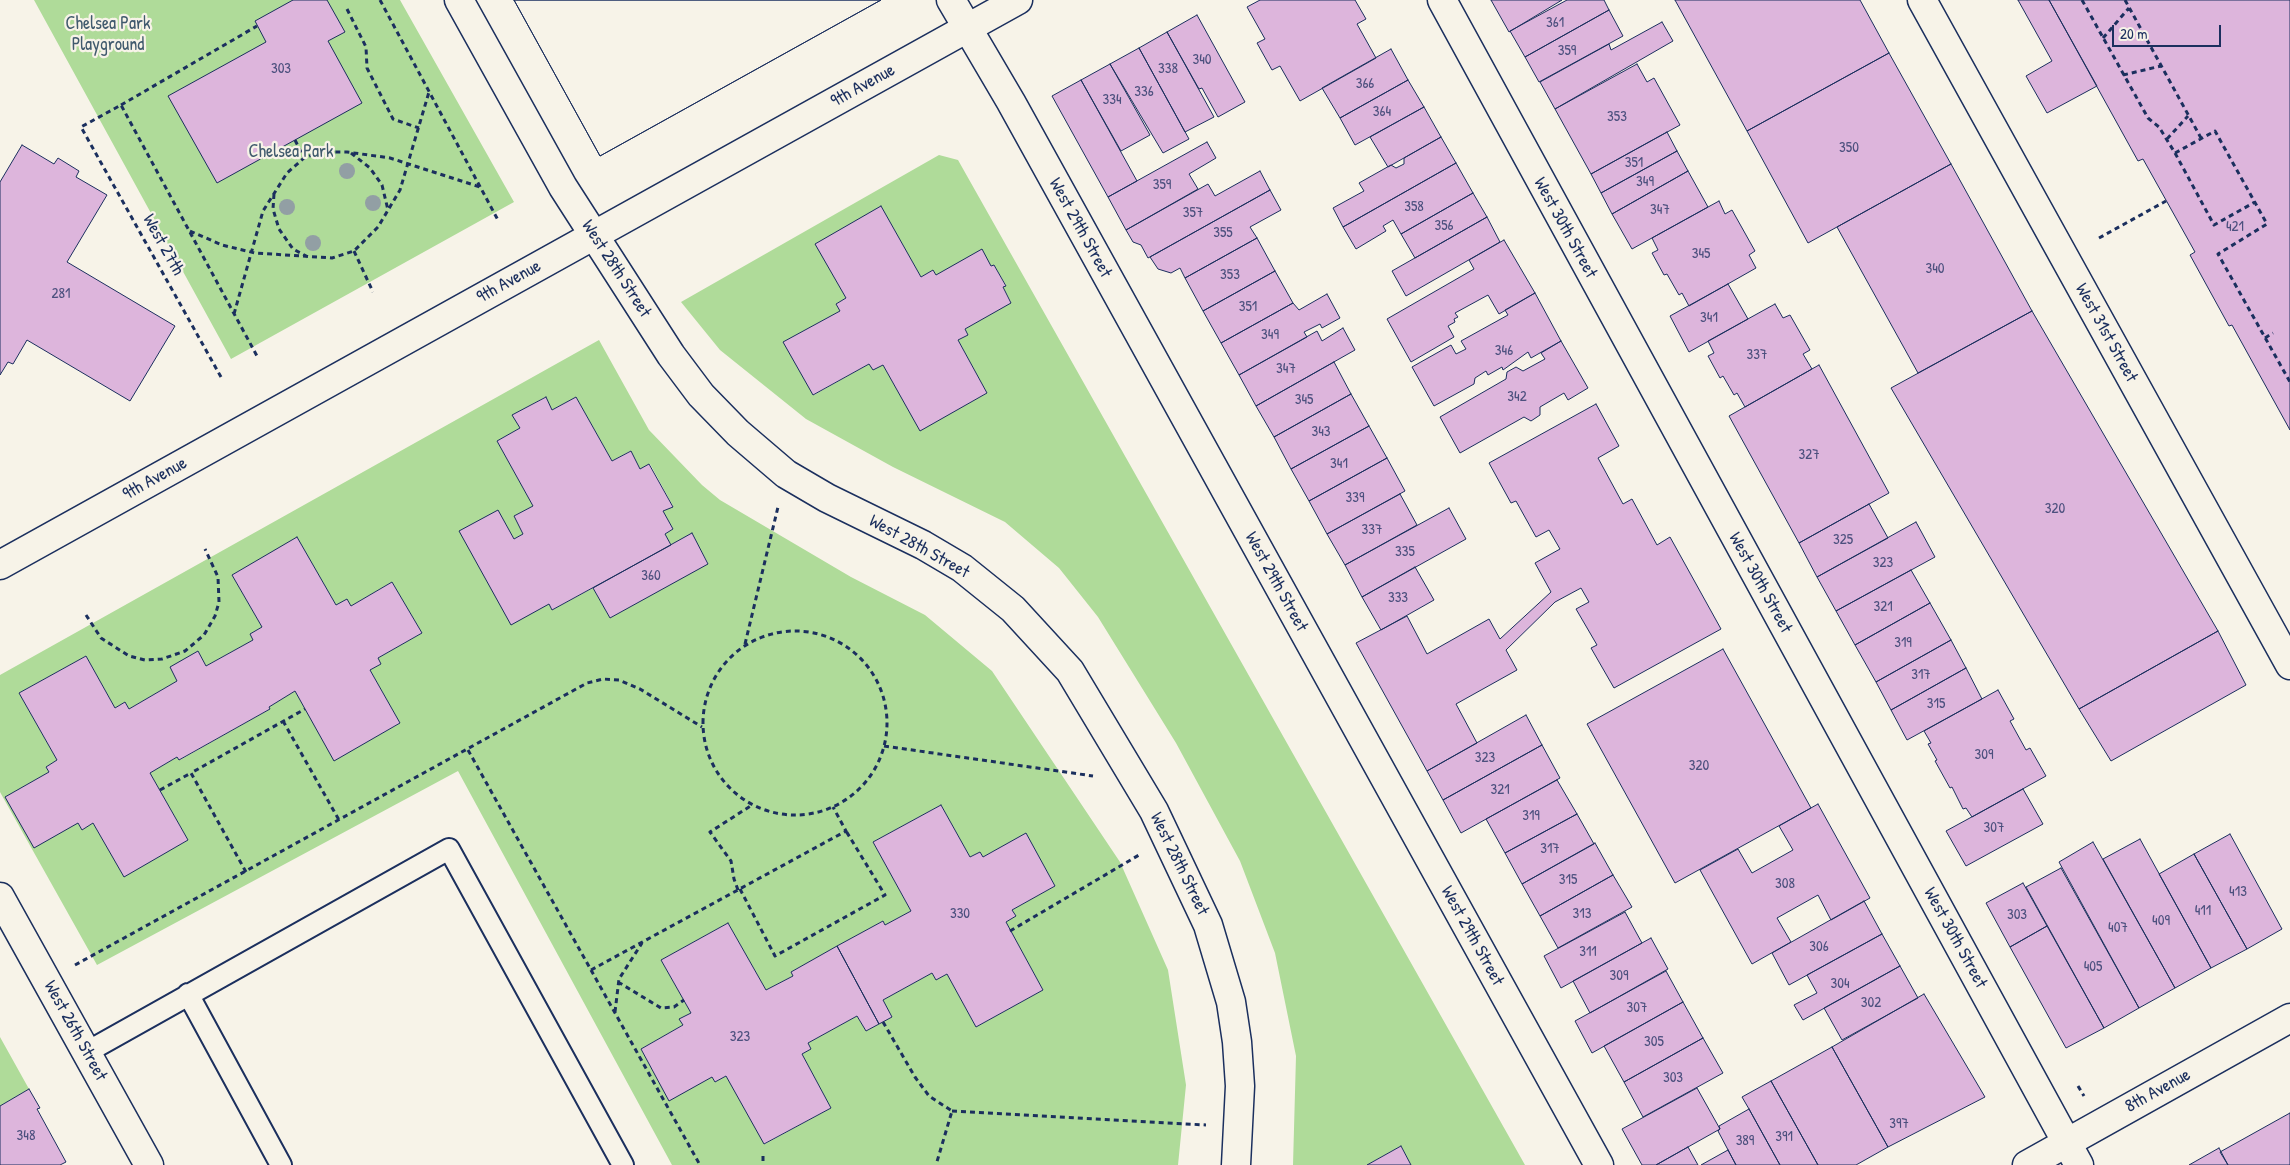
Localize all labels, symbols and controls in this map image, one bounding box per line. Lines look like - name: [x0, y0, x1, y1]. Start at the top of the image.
- park label: Chelsea Park Playground: [66, 13, 150, 56]
- house number: 361: [1546, 14, 1564, 32]
- scale bar: [2115, 15, 2224, 47]
- text: 20 m: [2120, 23, 2147, 44]
- house number: 359: [1558, 42, 1576, 60]
- house number: 340: [1192, 51, 1212, 69]
- house number: 303: [271, 60, 291, 78]
- street label: 9th Avenue: [827, 60, 899, 112]
- house number: 338: [1158, 60, 1178, 78]
- house number: 366: [1356, 75, 1374, 93]
- house number: 336: [1134, 83, 1154, 101]
- house number: 334: [1102, 91, 1122, 109]
- house number: 364: [1373, 103, 1391, 121]
- house number: 353: [1607, 108, 1627, 126]
- house number: 350: [1839, 139, 1859, 157]
- park label: Chelsea Park: [249, 141, 333, 163]
- house number: 351: [1625, 154, 1643, 172]
- house number: 349: [1636, 173, 1654, 191]
- street label: West 30th Street: [1529, 174, 1601, 282]
- street label: West 29th Street: [1044, 175, 1116, 281]
- house number: 359: [1153, 176, 1171, 194]
- house number: 358: [1404, 198, 1424, 216]
- house number: 347: [1650, 201, 1670, 219]
- house number: 357: [1183, 204, 1203, 222]
- street label: West 27th: [137, 211, 189, 279]
- street label: West 28th Street: [577, 216, 655, 322]
- house number: 356: [1434, 217, 1454, 235]
- house number: 421: [2226, 218, 2244, 236]
- house number: 355: [1213, 224, 1233, 242]
- house number: 345: [1692, 245, 1710, 263]
- street label: 9th Avenue: [473, 256, 545, 308]
- house number: 340: [1925, 260, 1945, 278]
- house number: 353: [1220, 266, 1240, 284]
- street label: West 31st Street: [2070, 280, 2142, 386]
- house number: 281: [52, 285, 70, 303]
- house number: 351: [1239, 298, 1257, 316]
- house number: 341: [1700, 309, 1718, 327]
- house number: 349: [1261, 326, 1279, 344]
- house number: 346: [1495, 342, 1513, 360]
- house number: 337: [1747, 346, 1767, 364]
- house number: 347: [1276, 360, 1296, 378]
- house number: 342: [1507, 388, 1527, 406]
- house number: 345: [1295, 391, 1313, 409]
- house number: 343: [1311, 423, 1331, 441]
- house number: 327: [1798, 446, 1820, 464]
- street label: 9th Avenue: [119, 453, 191, 505]
- house number: 341: [1330, 455, 1348, 473]
- house number: 339: [1346, 489, 1364, 507]
- house number: 320: [2045, 500, 2065, 518]
- street label: West 28th Street: [865, 511, 973, 583]
- house number: 337: [1362, 521, 1382, 539]
- street label: West 29th Street: [1240, 529, 1312, 635]
- street label: West 30th Street: [1724, 529, 1796, 637]
- house number: 325: [1833, 531, 1853, 549]
- house number: 335: [1395, 543, 1415, 561]
- house number: 323: [1873, 554, 1893, 572]
- house number: 360: [641, 567, 661, 585]
- house number: 333: [1388, 589, 1408, 607]
- house number: 321: [1873, 598, 1893, 616]
- house number: 319: [1894, 634, 1912, 652]
- house number: 317: [1911, 666, 1931, 684]
- house number: 315: [1927, 695, 1945, 713]
- house number: 309: [1975, 746, 1993, 764]
- house number: 323: [1475, 749, 1495, 767]
- house number: 320: [1689, 757, 1709, 775]
- house number: 321: [1490, 781, 1510, 799]
- house number: 319: [1522, 807, 1540, 825]
- street label: West 28th Street: [1145, 809, 1213, 919]
- house number: 307: [1984, 819, 2004, 837]
- house number: 317: [1540, 840, 1560, 858]
- house number: 315: [1559, 871, 1577, 889]
- house number: 308: [1775, 875, 1795, 893]
- street label: West 29th Street: [1436, 883, 1508, 989]
- house number: 413: [2229, 883, 2247, 901]
- street label: West 30th Street: [1919, 884, 1991, 992]
- house number: 411: [2195, 902, 2211, 920]
- house number: 330: [950, 905, 970, 923]
- house number: 313: [1573, 905, 1591, 923]
- house number: 303: [2007, 906, 2027, 924]
- house number: 409: [2152, 912, 2170, 930]
- house number: 407: [2108, 919, 2128, 937]
- house number: 306: [1809, 938, 1829, 956]
- house number: 311: [1579, 943, 1597, 961]
- house number: 405: [2084, 958, 2102, 976]
- house number: 309: [1610, 967, 1628, 985]
- house number: 304: [1830, 975, 1850, 993]
- street label: West 26th Street: [39, 977, 111, 1085]
- house number: 302: [1861, 994, 1881, 1012]
- house number: 307: [1627, 999, 1647, 1017]
- house number: 323: [730, 1028, 750, 1046]
- house number: 305: [1644, 1033, 1664, 1051]
- street label: 8th Avenue: [2122, 1064, 2194, 1118]
- house number: 303: [1663, 1069, 1683, 1087]
- house number: 397: [1889, 1115, 1909, 1133]
- house number: 348: [17, 1127, 35, 1145]
- house number: 391: [1775, 1128, 1793, 1146]
- house number: 389: [1736, 1132, 1754, 1150]

